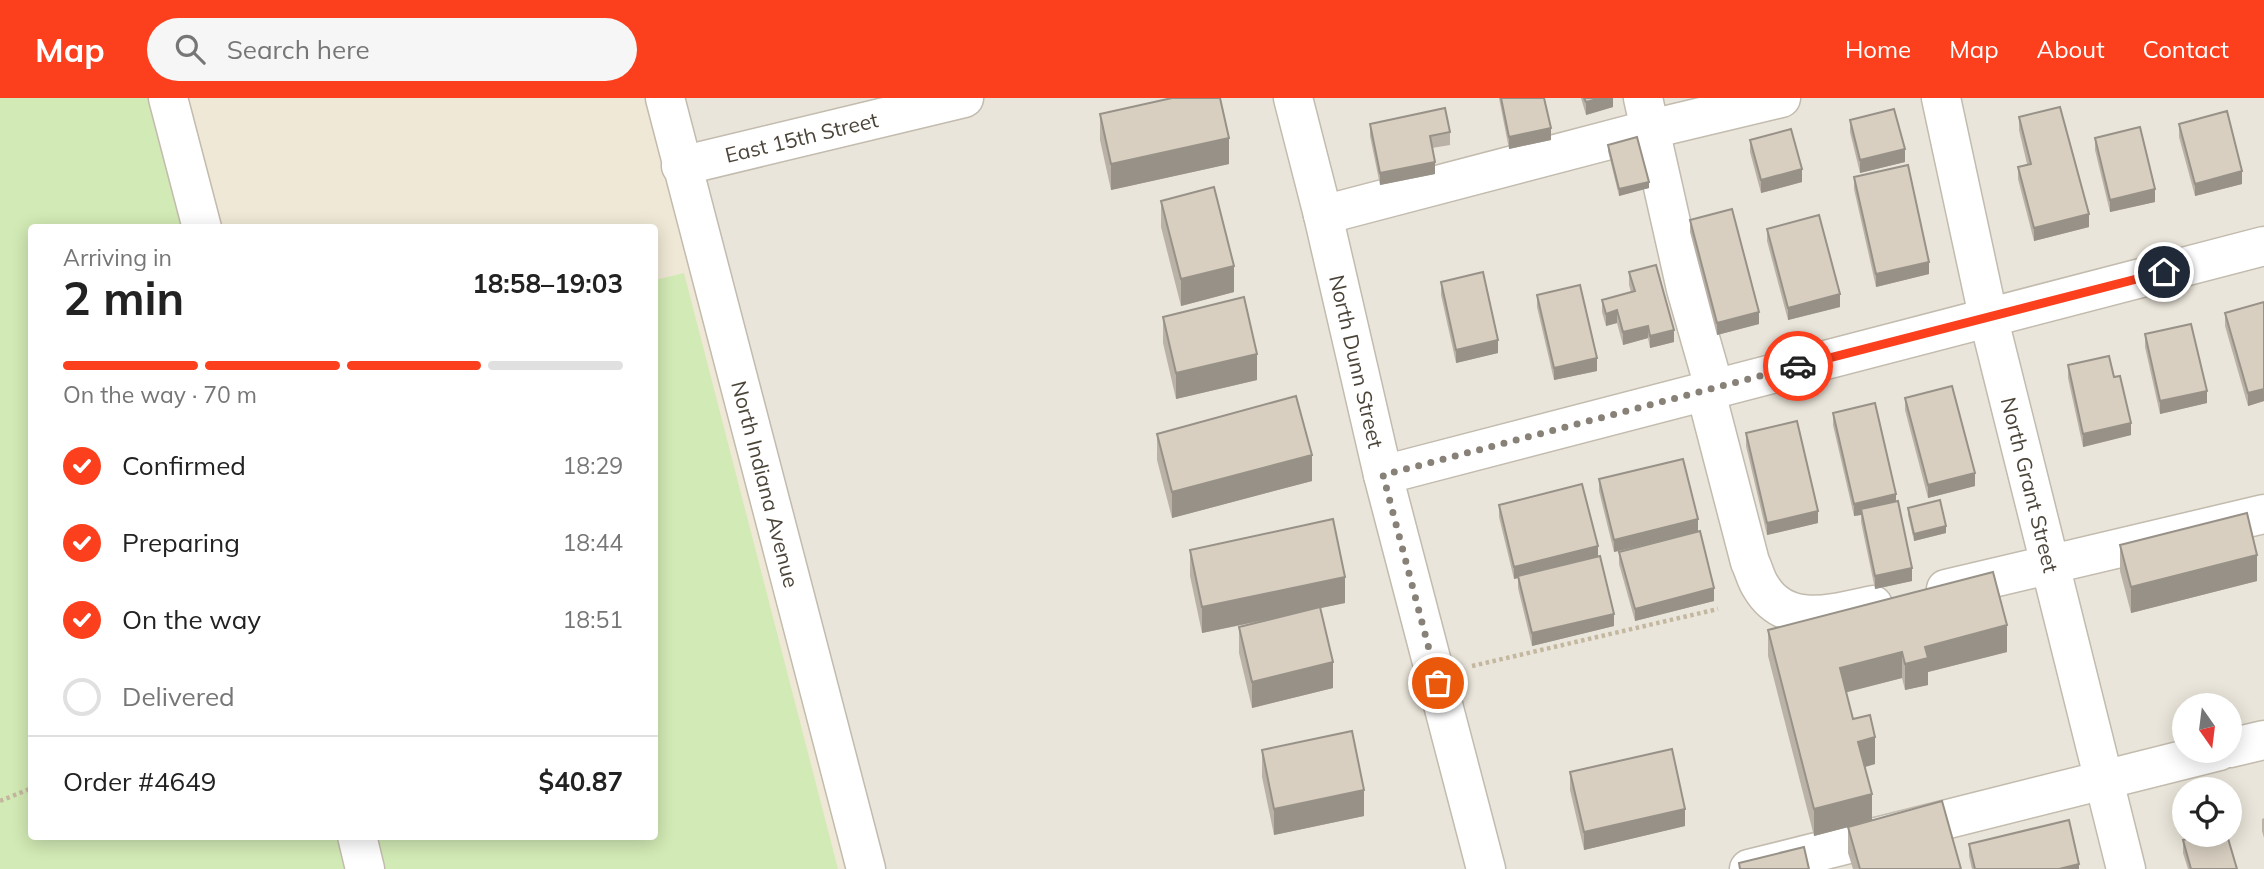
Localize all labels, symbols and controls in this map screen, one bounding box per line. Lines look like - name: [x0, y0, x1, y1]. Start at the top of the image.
- search box: [147, 18, 637, 81]
- text: Map: [35, 29, 105, 70]
- icon: search: [171, 30, 209, 68]
- text: Search here: [227, 33, 370, 66]
- text: Home: [1845, 34, 1911, 64]
- text: Map: [1949, 34, 1999, 64]
- text: About: [2037, 34, 2105, 64]
- text: Contact: [2143, 34, 2229, 64]
- street label: East 15th Street: [722, 106, 881, 168]
- pin: [2134, 242, 2194, 302]
- text: Arriving in: [63, 243, 172, 272]
- icon: home: [2145, 253, 2183, 291]
- text: 18:58–19:03: [472, 267, 623, 300]
- text: 2 min: [63, 269, 184, 327]
- street label: North Dunn Street: [1324, 272, 1389, 451]
- courier: [1763, 331, 1833, 401]
- icon: car: [1779, 347, 1817, 385]
- street label: North Indiana Avenue: [726, 378, 805, 590]
- text: On the way · 70 m: [63, 380, 257, 409]
- street label: North Grant Street: [1996, 394, 2065, 575]
- icon: check: [63, 447, 101, 485]
- text: Confirmed: [122, 449, 246, 482]
- text: 18:29: [563, 451, 623, 480]
- icon: check: [63, 524, 101, 562]
- text: Preparing: [122, 526, 240, 559]
- text: 18:44: [563, 528, 623, 557]
- icon: check: [63, 601, 101, 639]
- text: On the way: [122, 603, 261, 636]
- text: 18:51: [563, 605, 623, 634]
- pin: [1408, 653, 1468, 713]
- icon: bag: [1419, 664, 1457, 702]
- text: Delivered: [122, 680, 235, 713]
- north arrow: [2172, 693, 2242, 763]
- map controls: [2172, 693, 2242, 847]
- text: Order #4649: [63, 765, 216, 798]
- text: $40.87: [539, 765, 623, 798]
- button: locate: [2172, 777, 2242, 847]

